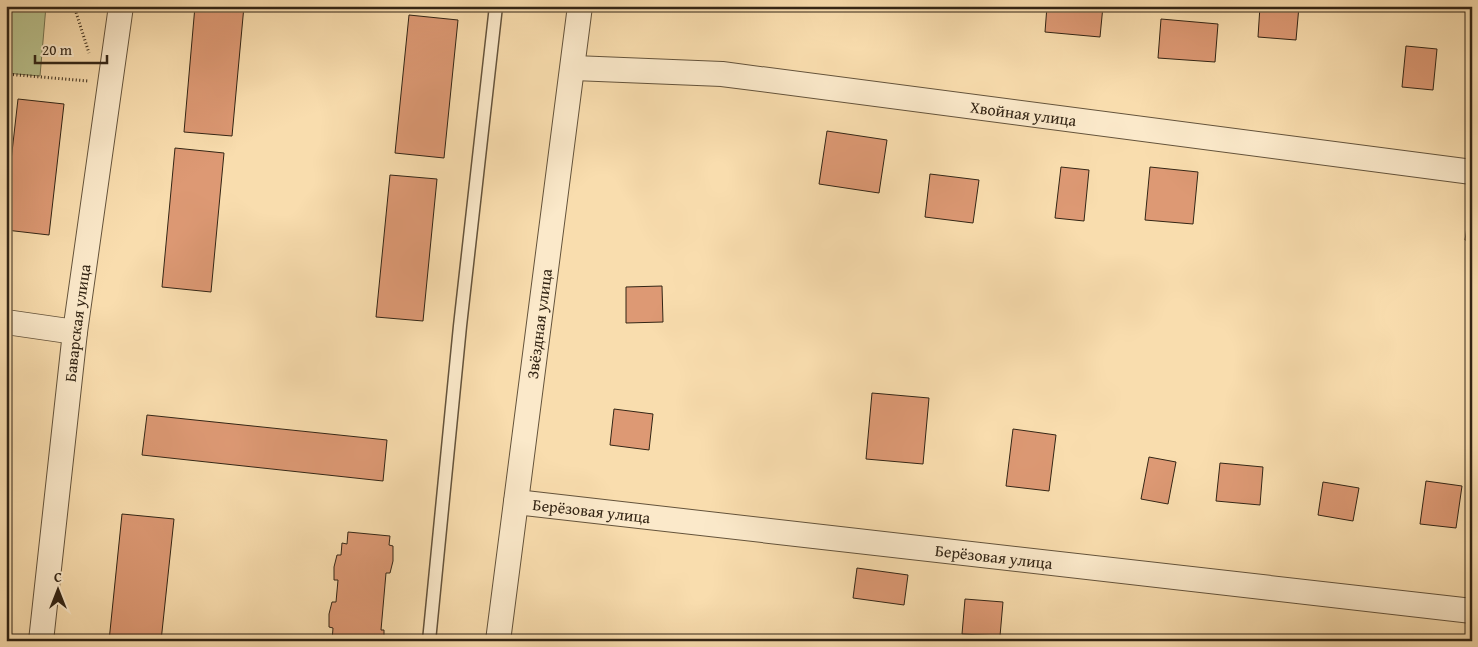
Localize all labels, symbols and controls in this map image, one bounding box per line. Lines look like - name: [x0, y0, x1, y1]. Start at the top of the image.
- scale bar: [35, 32, 108, 64]
- text: 20 m: [42, 39, 73, 60]
- street label: Хвойная улица: [969, 95, 1078, 132]
- street label: Баварская улица: [58, 262, 97, 383]
- street label: Звёздная улица: [520, 267, 558, 380]
- street label: Берёзовая улица: [531, 492, 652, 529]
- street label: Берёзовая улица: [934, 538, 1054, 575]
- north arrow: [32, 564, 82, 614]
- text: С: [54, 567, 62, 587]

